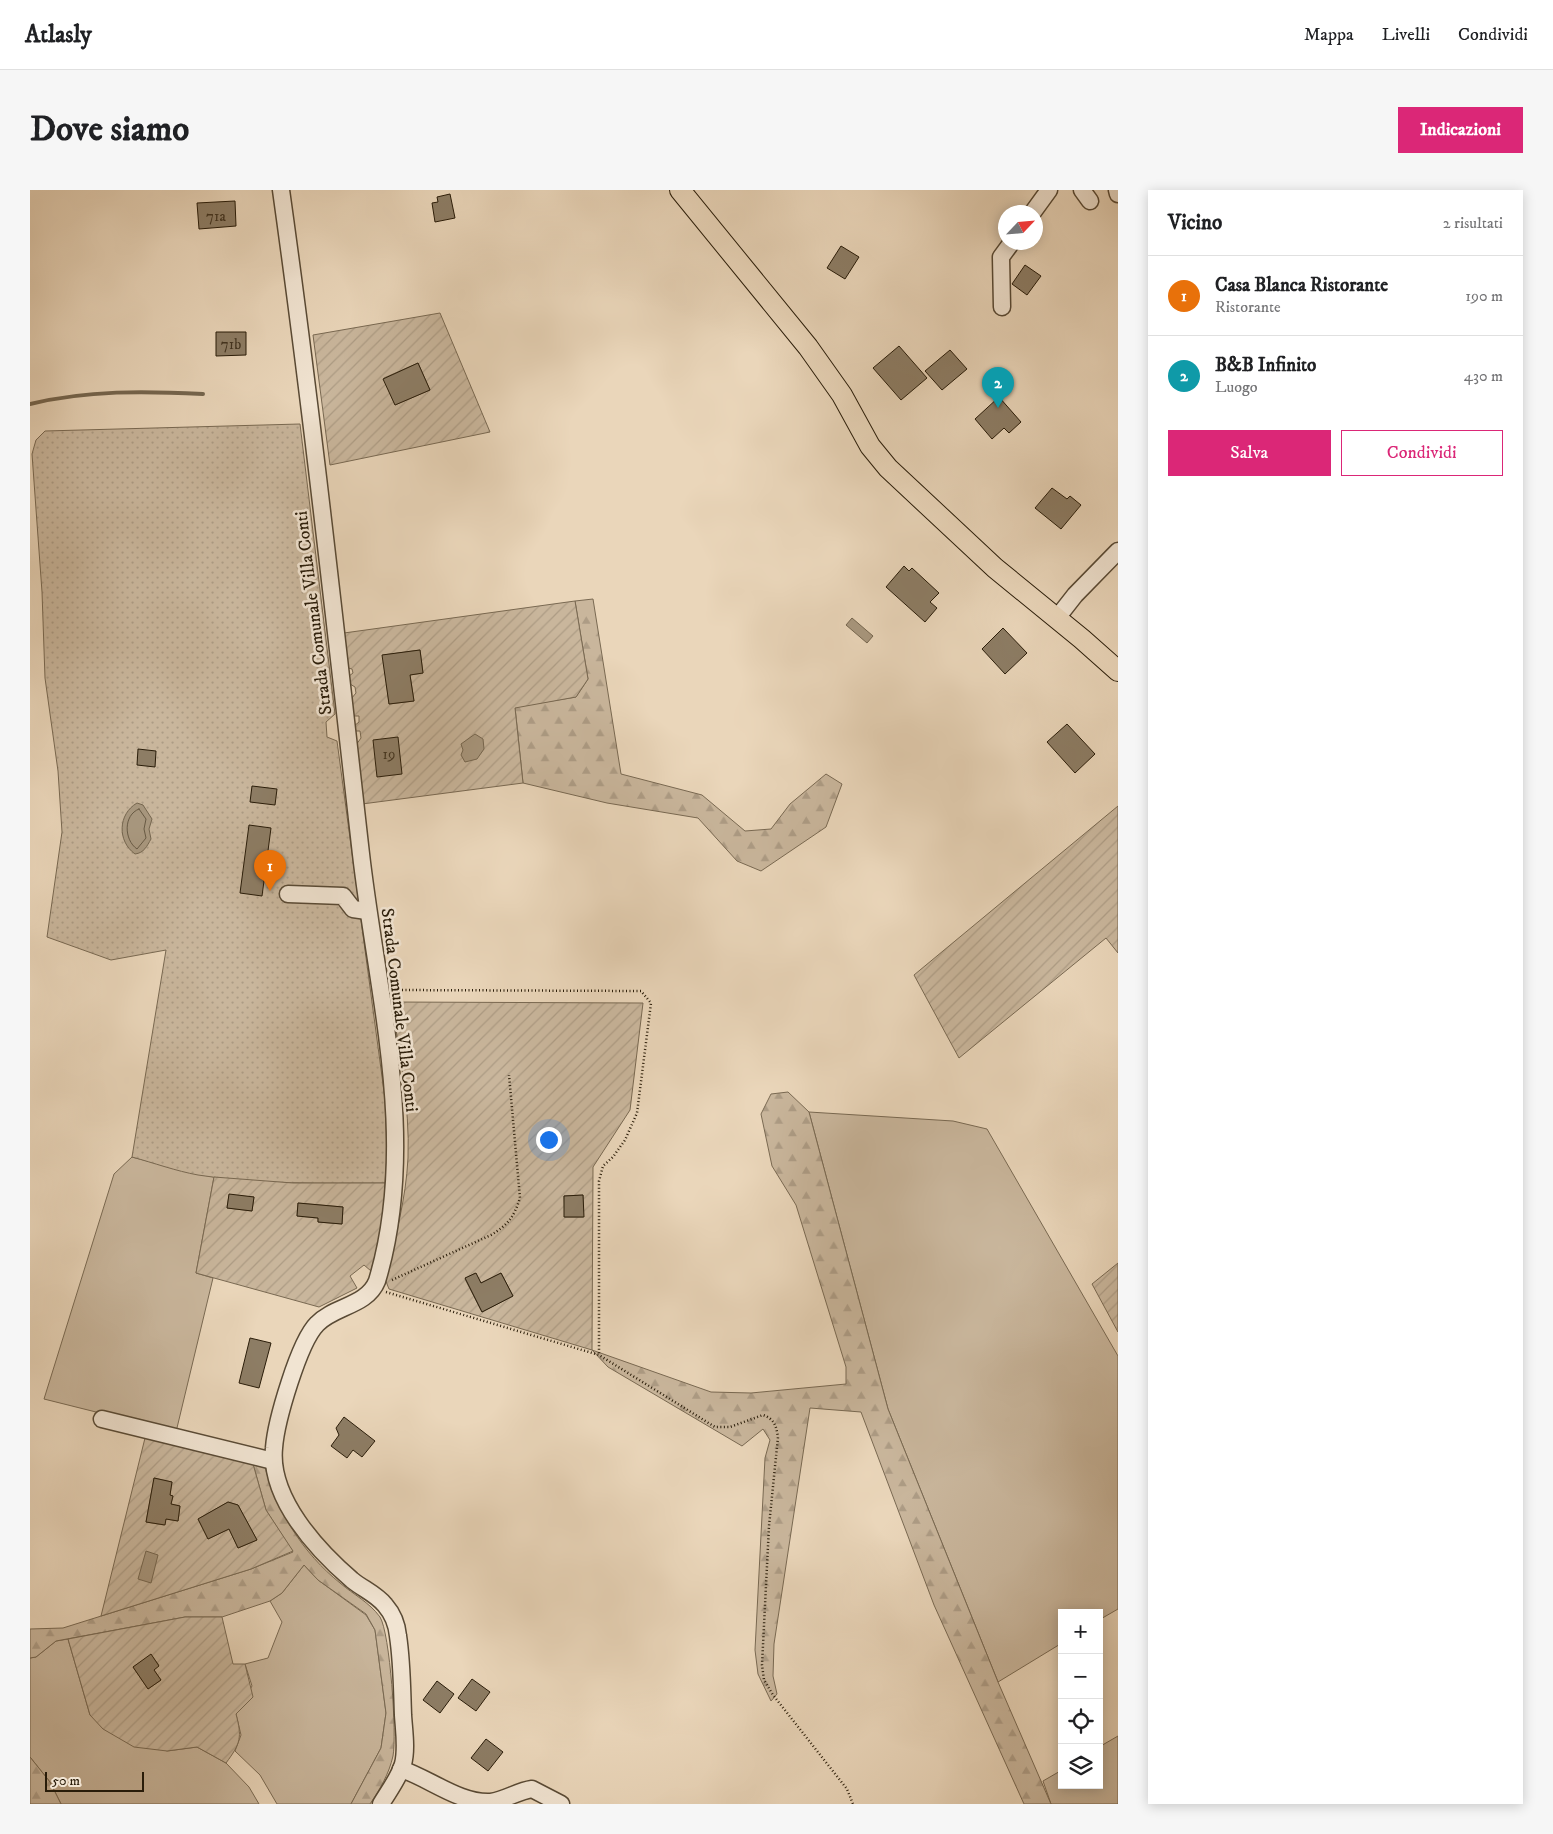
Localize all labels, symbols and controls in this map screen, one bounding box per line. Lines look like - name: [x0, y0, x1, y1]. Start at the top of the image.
- text: Atlasly: [25, 20, 92, 50]
- text: Mappa: [1304, 24, 1354, 46]
- text: Livelli: [1382, 24, 1430, 46]
- text: Condividi: [1458, 24, 1528, 46]
- button: Indicazioni: [1398, 107, 1523, 153]
- text: Dove siamo: [30, 108, 189, 152]
- north arrow: [998, 205, 1043, 250]
- house number: 71a: [206, 207, 227, 226]
- text: Vicino: [1168, 210, 1222, 236]
- text: 2 risultati: [1443, 213, 1503, 233]
- text: Casa Blanca Ristorante: [1215, 274, 1388, 297]
- text: 1: [1181, 286, 1187, 306]
- text: 190 m: [1465, 286, 1503, 306]
- text: Ristorante: [1215, 297, 1281, 317]
- house number: 71b: [221, 335, 241, 354]
- text: B&B Infinito: [1215, 354, 1316, 377]
- text: 2: [1180, 366, 1188, 386]
- text: 430 m: [1464, 366, 1503, 386]
- pin: 2: [982, 367, 1014, 408]
- text: Luogo: [1215, 377, 1258, 397]
- button: Salva: [1168, 430, 1331, 476]
- button: Condividi: [1341, 430, 1503, 476]
- street label: Strada Comunale Villa Conti: [291, 510, 337, 716]
- house number: 19: [383, 745, 395, 764]
- pin: 1: [254, 850, 286, 891]
- street label: Strada Comunale Villa Conti: [376, 907, 422, 1113]
- your location: [536, 1127, 562, 1153]
- map controls: [1058, 1609, 1103, 1789]
- button: +: [1058, 1609, 1103, 1654]
- button: −: [1058, 1654, 1103, 1699]
- button: locate: [1058, 1699, 1103, 1744]
- button: layers: [1058, 1744, 1103, 1789]
- scale bar: [45, 1769, 144, 1792]
- text: 50 m: [52, 1772, 80, 1790]

